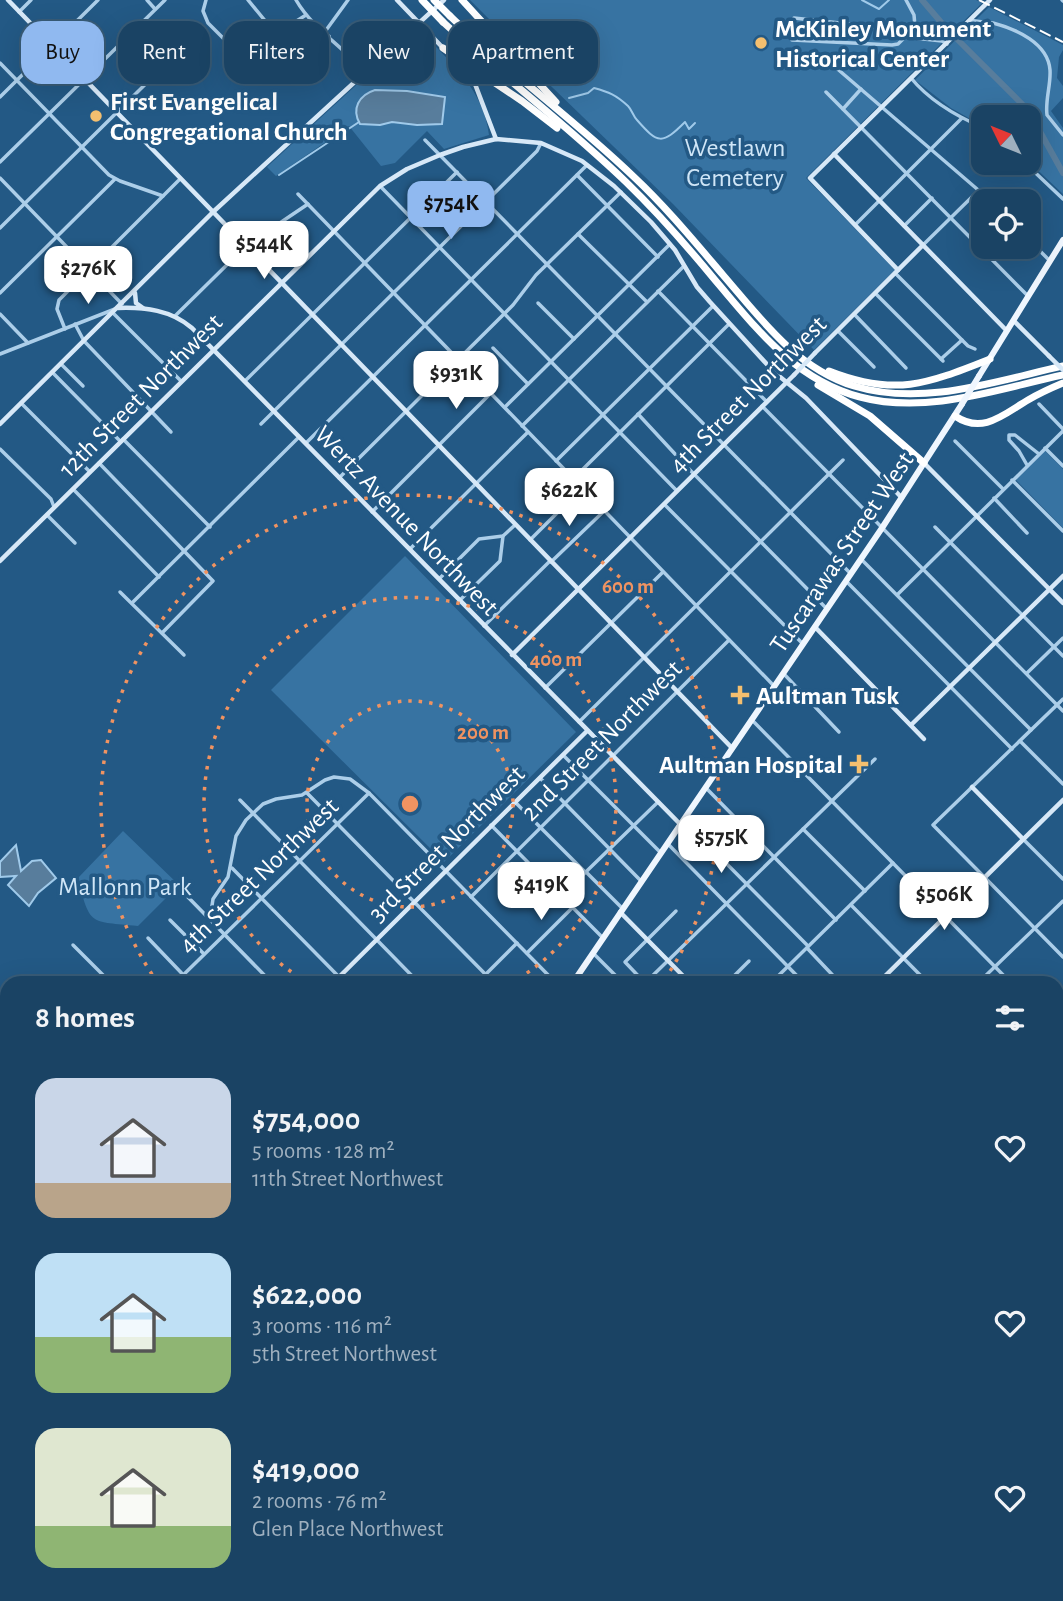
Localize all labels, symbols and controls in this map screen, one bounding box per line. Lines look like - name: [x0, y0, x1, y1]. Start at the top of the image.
- place label: McKinley Monument Historical Center: [775, 16, 991, 72]
- chip: Buy: [21, 21, 104, 84]
- chip: Rent: [118, 21, 210, 84]
- chip: Filters: [224, 21, 329, 84]
- chip: New: [343, 21, 434, 84]
- chip: Apartment: [448, 21, 598, 84]
- marker: McKinley Monument Historical Center: [753, 35, 769, 51]
- place label: First Evangelical Congregational Church: [110, 89, 348, 145]
- north arrow: [971, 105, 1041, 175]
- map controls: [971, 105, 1041, 259]
- marker: First Evangelical Congregational Church: [88, 108, 104, 124]
- park label: Westlawn Cemetery: [684, 135, 786, 191]
- pin: $754K: [402, 182, 500, 241]
- button: locate: [971, 189, 1041, 259]
- text: $754K: [423, 192, 479, 215]
- pin: $544K: [215, 222, 313, 281]
- text: $544K: [236, 232, 292, 255]
- pin: $276K: [39, 246, 137, 306]
- text: $276K: [60, 257, 116, 280]
- street label: 12th Street Northwest: [54, 309, 227, 482]
- street label: 4th Street Northwest: [664, 311, 831, 478]
- pin: $931K: [407, 352, 505, 411]
- text: $931K: [429, 362, 483, 385]
- street label: Wertz Avenue Northwest: [309, 421, 503, 620]
- street label: Tuscarawas Street West: [765, 448, 918, 657]
- pin: $622K: [520, 468, 618, 528]
- text: $622K: [541, 479, 597, 502]
- text: 600 m: [602, 576, 654, 597]
- text: 400 m: [530, 649, 582, 670]
- street label: 2nd Street Northwest: [516, 655, 687, 826]
- place label: Aultman Tusk: [756, 683, 899, 709]
- marker: Aultman Tusk: [730, 685, 750, 705]
- text: 200 m: [457, 722, 509, 743]
- place label: Aultman Hospital: [659, 752, 843, 778]
- marker: Aultman Hospital: [849, 754, 869, 774]
- street label: 3rd Street Northwest: [364, 761, 530, 927]
- centre of rings: [398, 792, 422, 816]
- street label: 4th Street Northwest: [174, 793, 343, 958]
- pin: $575K: [672, 816, 770, 875]
- text: $575K: [694, 826, 748, 849]
- pin: $419K: [492, 862, 590, 922]
- pin: $506K: [895, 872, 993, 932]
- text: $419K: [514, 873, 568, 896]
- park label: Mallonn Park: [58, 874, 192, 900]
- text: $506K: [916, 883, 972, 906]
- icon: filters: [991, 999, 1029, 1037]
- text: 8 homes: [35, 1003, 135, 1033]
- text: $754,000: [252, 1105, 360, 1135]
- icon: home: [91, 1106, 175, 1190]
- icon: heart: [991, 1129, 1029, 1167]
- text: 5 rooms · 128 m²: [252, 1140, 394, 1163]
- text: 11th Street Northwest: [252, 1168, 443, 1191]
- text: $622,000: [252, 1280, 362, 1310]
- icon: home: [91, 1281, 175, 1365]
- icon: heart: [991, 1304, 1029, 1342]
- text: 3 rooms · 116 m²: [252, 1315, 392, 1338]
- text: 5th Street Northwest: [252, 1343, 437, 1366]
- text: $419,000: [252, 1455, 360, 1485]
- icon: home: [91, 1456, 175, 1540]
- icon: heart: [991, 1479, 1029, 1517]
- text: 2 rooms · 76 m²: [252, 1490, 386, 1513]
- text: Glen Place Northwest: [252, 1518, 443, 1541]

